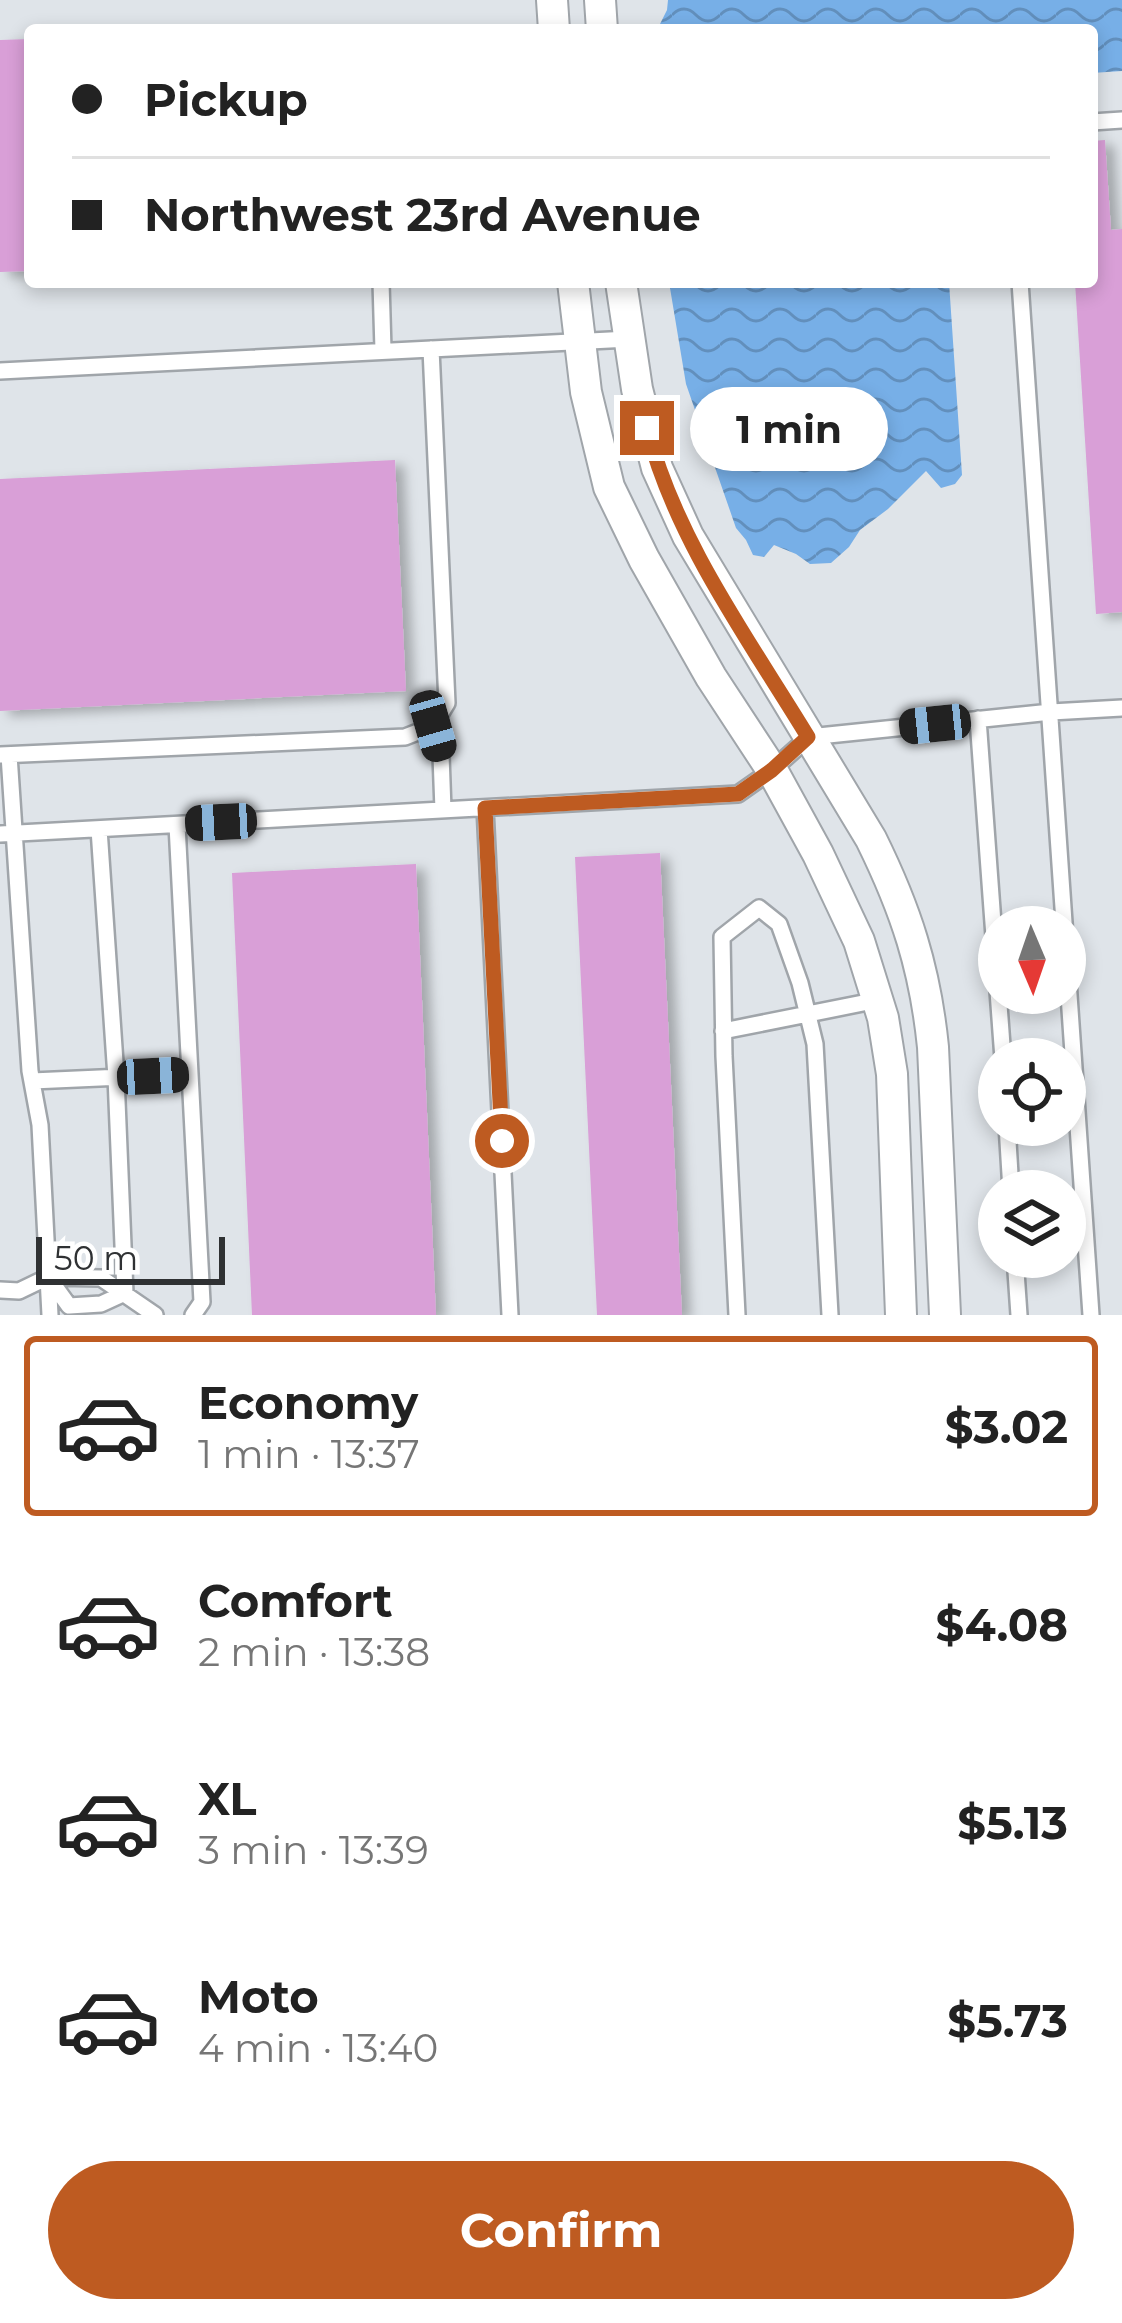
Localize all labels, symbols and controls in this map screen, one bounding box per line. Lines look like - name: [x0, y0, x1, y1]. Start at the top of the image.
- text: Pickup: [144, 72, 308, 127]
- text: Northwest 23rd Avenue: [144, 187, 701, 242]
- callout: 1 min: [689, 386, 887, 470]
- route end: [620, 401, 674, 455]
- text: 1 min: [736, 405, 842, 453]
- car: [406, 686, 460, 766]
- car: [897, 702, 973, 746]
- car: [184, 802, 258, 842]
- north arrow: [978, 906, 1086, 1014]
- map controls: [978, 906, 1086, 1278]
- button: locate: [978, 1038, 1086, 1146]
- car: [116, 1056, 190, 1096]
- route start: [475, 1114, 529, 1168]
- button: layers: [978, 1170, 1086, 1278]
- scale bar: [36, 1231, 225, 1284]
- text: 50 m: [54, 1238, 138, 1278]
- icon: car: [54, 1372, 162, 1480]
- text: Economy: [198, 1375, 418, 1430]
- text: $3.02: [945, 1399, 1068, 1454]
- text: 1 min · 13:37: [198, 1430, 420, 1478]
- icon: car: [54, 1570, 162, 1678]
- text: Comfort: [198, 1573, 393, 1628]
- text: $4.08: [935, 1597, 1068, 1652]
- text: 2 min · 13:38: [198, 1628, 430, 1676]
- icon: car: [54, 1768, 162, 1876]
- text: XL: [198, 1771, 256, 1826]
- text: $5.13: [957, 1795, 1068, 1850]
- text: 3 min · 13:39: [198, 1826, 429, 1874]
- icon: car: [54, 1966, 162, 2074]
- text: Moto: [198, 1969, 319, 2024]
- text: $5.73: [947, 1993, 1068, 2048]
- text: 4 min · 13:40: [198, 2024, 438, 2072]
- button: Confirm: [48, 2161, 1074, 2299]

